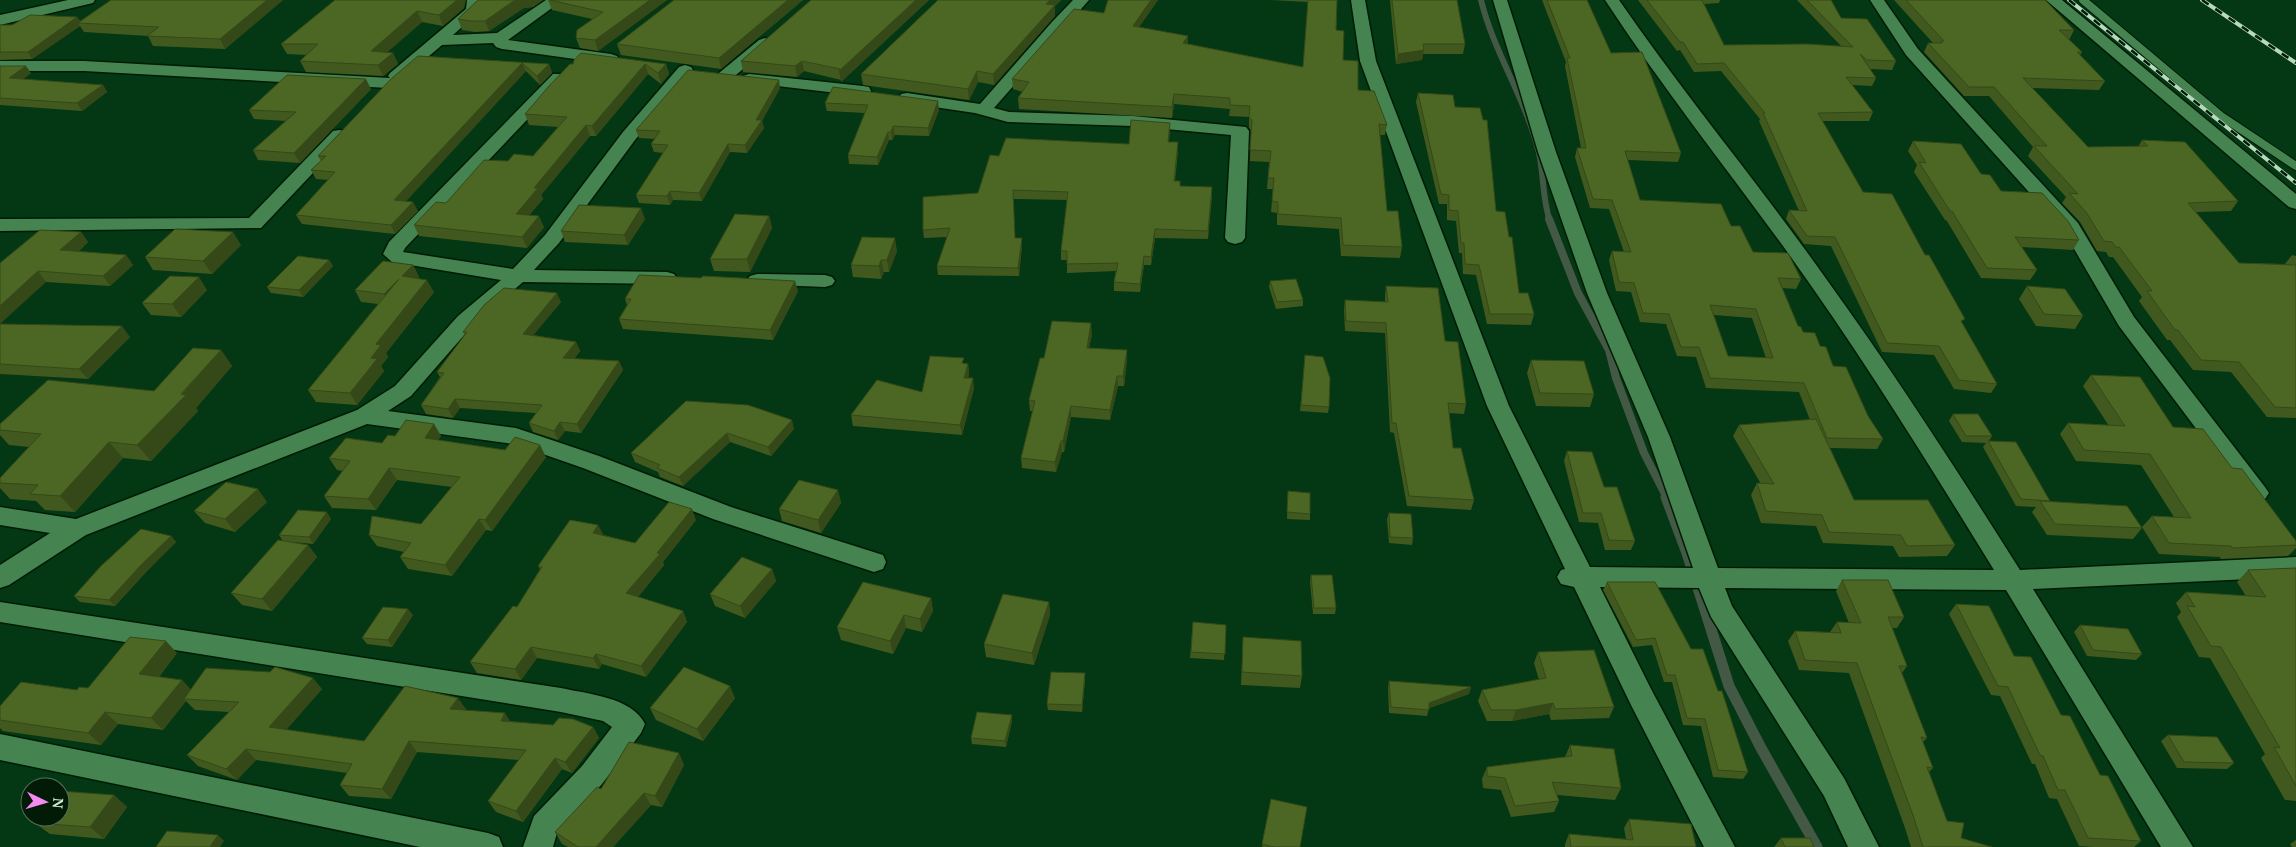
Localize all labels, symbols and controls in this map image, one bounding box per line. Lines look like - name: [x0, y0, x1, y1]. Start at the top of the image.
- north arrow: [20, 777, 70, 827]
- text: N: [48, 797, 68, 810]

